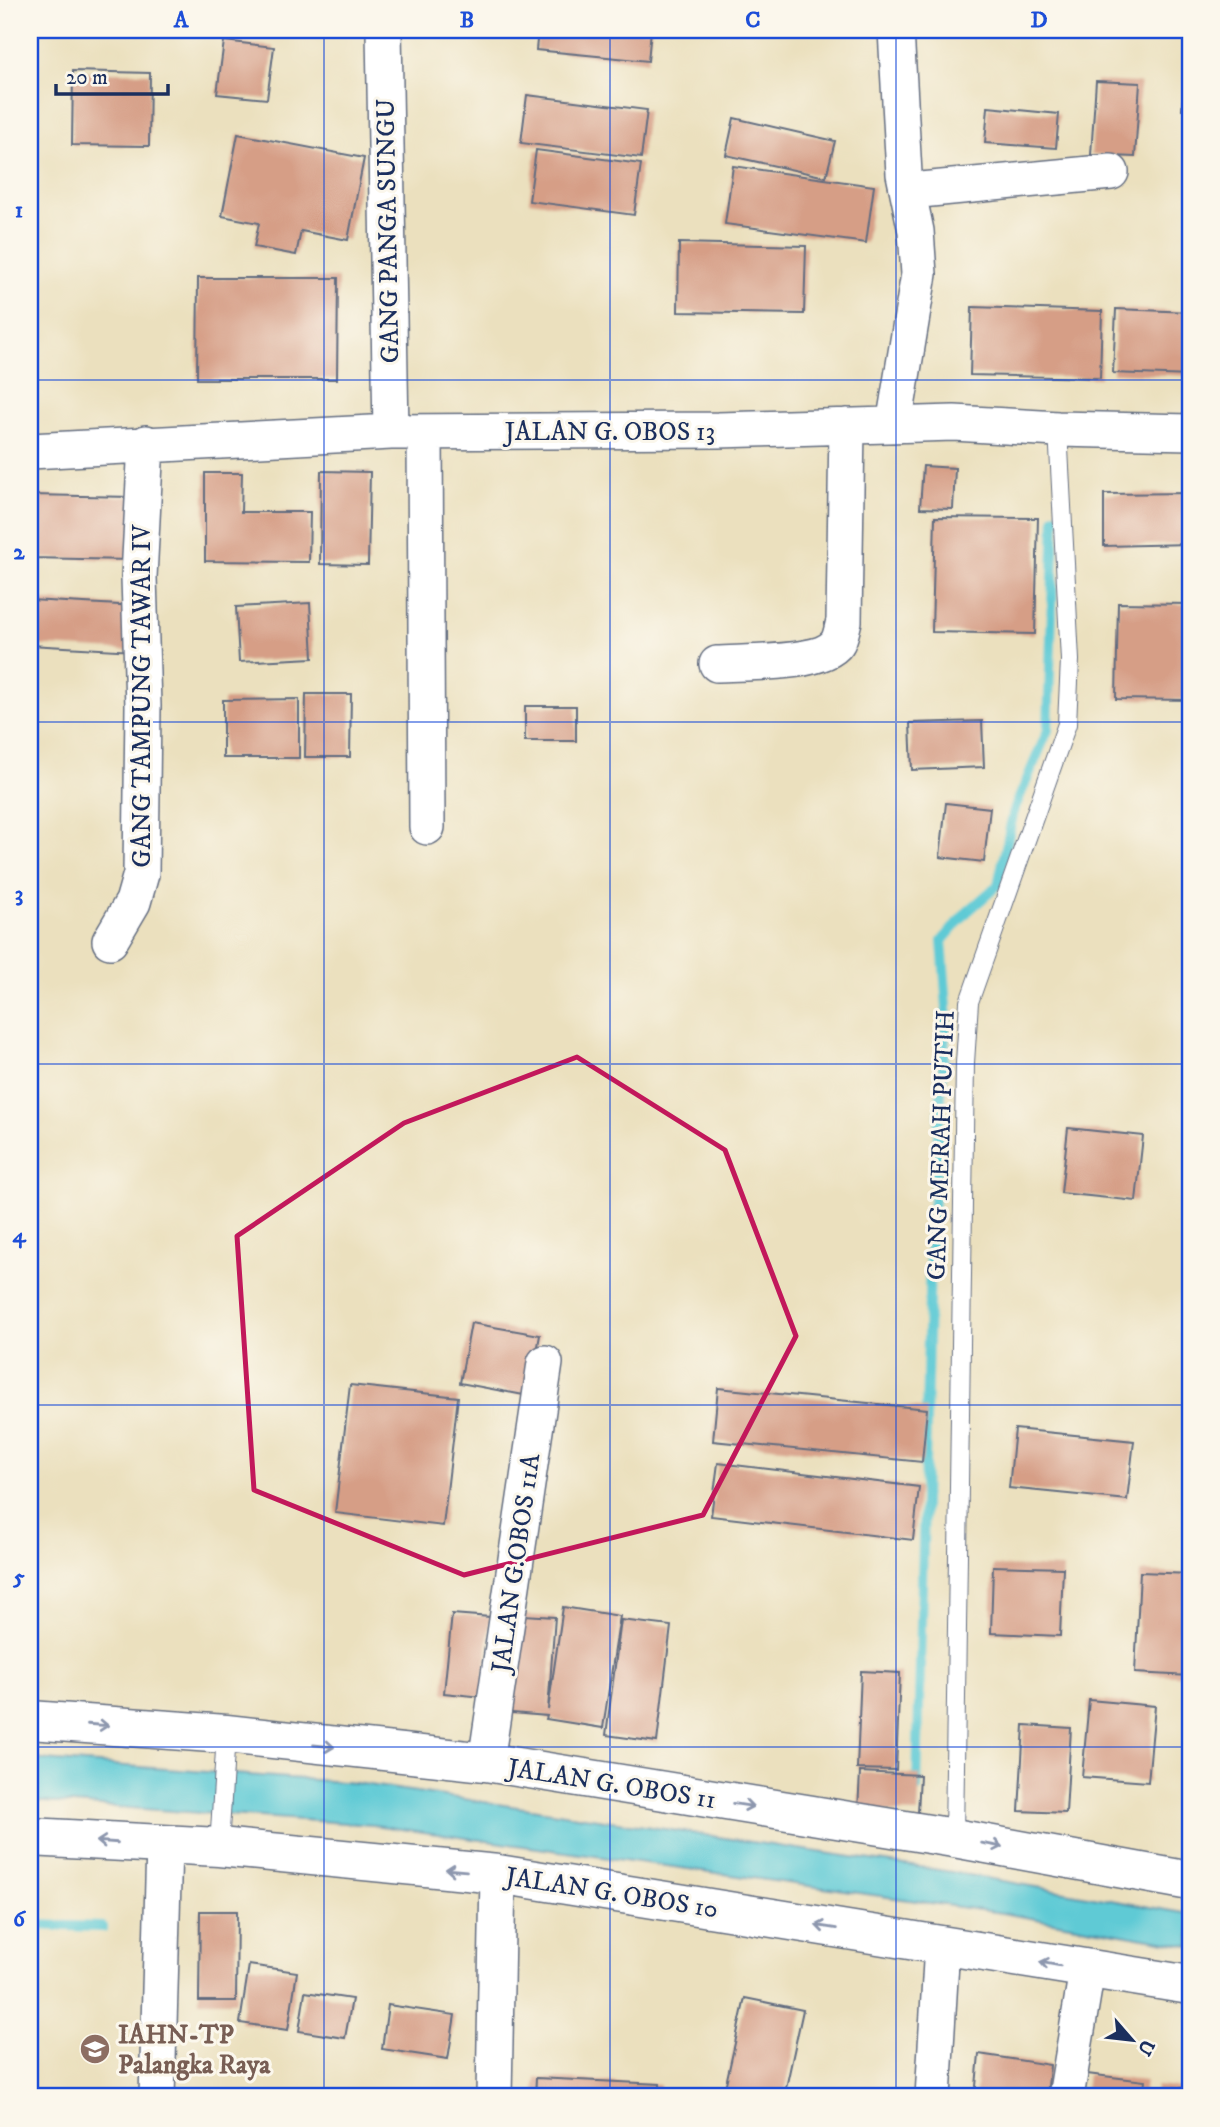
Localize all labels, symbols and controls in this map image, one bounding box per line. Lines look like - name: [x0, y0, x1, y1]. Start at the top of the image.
- text: A: [173, 6, 190, 35]
- text: B: [460, 6, 474, 35]
- text: C: [745, 6, 761, 35]
- text: D: [1030, 6, 1048, 35]
- scale bar: [56, 52, 168, 96]
- text: 20 m: [66, 65, 108, 91]
- street label: GANG PANGA SUNGU: [370, 98, 407, 364]
- text: 1: [15, 196, 23, 225]
- street label: JALAN G. OBOS 13: [503, 416, 715, 449]
- street label: GANG TAMPUNG TAWAR IV: [126, 524, 159, 868]
- text: 2: [13, 538, 25, 567]
- text: 3: [15, 880, 23, 909]
- street label: GANG MERAH PUTIH: [920, 1009, 963, 1281]
- text: 4: [12, 1221, 27, 1250]
- street label: JALAN G.OBOS 11A: [484, 1451, 548, 1677]
- text: 5: [12, 1563, 25, 1592]
- one-way arrow: [86, 1719, 109, 1732]
- one-way arrow: [313, 1739, 335, 1752]
- street label: JALAN G. OBOS 11: [503, 1751, 718, 1817]
- one-way arrow: [732, 1799, 754, 1812]
- one-way arrow: [96, 1835, 119, 1848]
- one-way arrow: [980, 1838, 1003, 1852]
- street label: JALAN G. OBOS 10: [501, 1860, 720, 1927]
- one-way arrow: [445, 1863, 467, 1876]
- text: 6: [13, 1905, 27, 1934]
- one-way arrow: [815, 1920, 838, 1933]
- one-way arrow: [1039, 1957, 1062, 1970]
- north arrow: [1098, 2004, 1168, 2074]
- place label: IAHN-TP Palangka Raya: [118, 2019, 271, 2082]
- school or university icon: IAHN-TP Palangka Raya: [78, 2032, 112, 2066]
- text: U: [1132, 2035, 1159, 2059]

